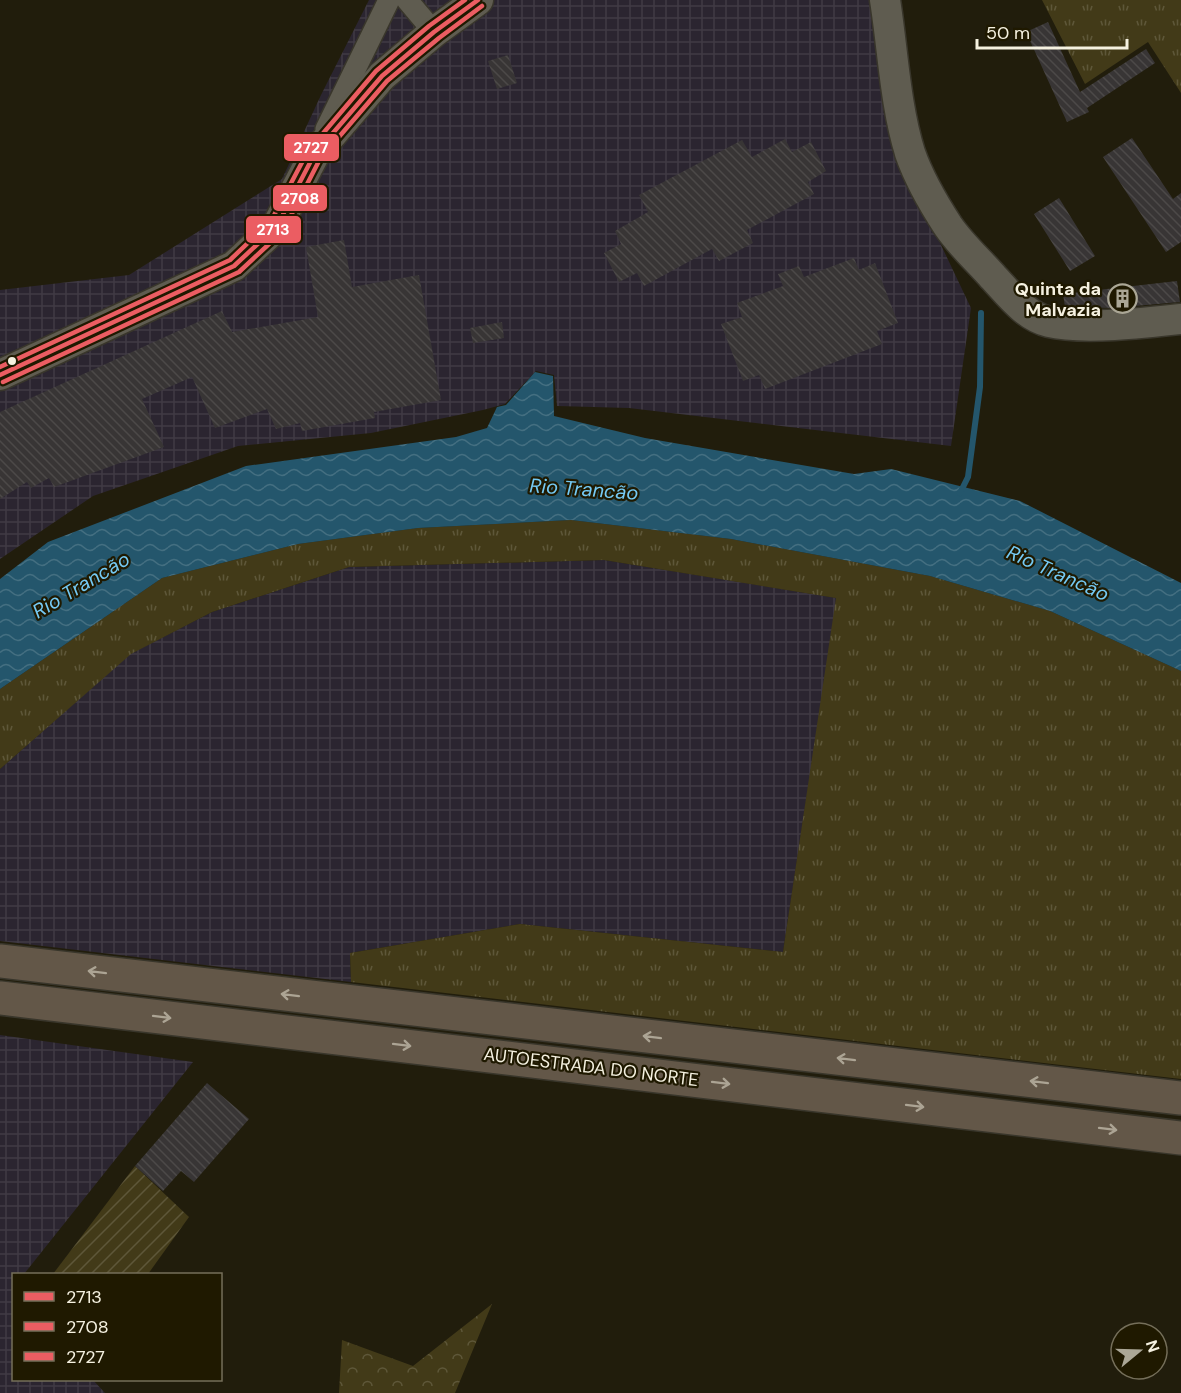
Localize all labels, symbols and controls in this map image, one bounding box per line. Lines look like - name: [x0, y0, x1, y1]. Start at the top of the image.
- scale bar: [977, 12, 1127, 50]
- text: 50 m: [986, 21, 1030, 45]
- line badge: 2727: [283, 133, 340, 162]
- text: 2727: [293, 137, 329, 158]
- line badge: 2708: [272, 184, 328, 212]
- text: 2708: [280, 188, 320, 209]
- line badge: 2713: [245, 215, 302, 244]
- text: 2713: [256, 219, 290, 240]
- place label: Quinta da Malvazia: [1015, 277, 1101, 322]
- building icon: Quinta da Malvazia: [1106, 283, 1138, 315]
- unlabelled marker: [6, 355, 18, 367]
- water label: Rio Trancão: [529, 472, 639, 506]
- water label: Rio Trancão: [1003, 539, 1113, 607]
- water label: Rio Trancão: [28, 546, 135, 624]
- one-way arrow: [87, 966, 107, 977]
- one-way arrow: [281, 989, 301, 1000]
- one-way arrow: [152, 1012, 172, 1023]
- one-way arrow: [643, 1031, 663, 1042]
- one-way arrow: [392, 1039, 412, 1050]
- street label: AUTOESTRADA DO NORTE: [482, 1042, 700, 1092]
- one-way arrow: [836, 1053, 856, 1064]
- one-way arrow: [1030, 1076, 1050, 1087]
- one-way arrow: [711, 1078, 731, 1089]
- one-way arrow: [904, 1101, 924, 1112]
- one-way arrow: [1098, 1124, 1118, 1135]
- legend: [12, 1273, 222, 1381]
- text: 2713: [66, 1285, 102, 1309]
- text: 2708: [66, 1315, 109, 1339]
- north arrow: [1109, 1321, 1169, 1381]
- text: N: [1141, 1337, 1165, 1355]
- text: 2727: [66, 1345, 105, 1369]

